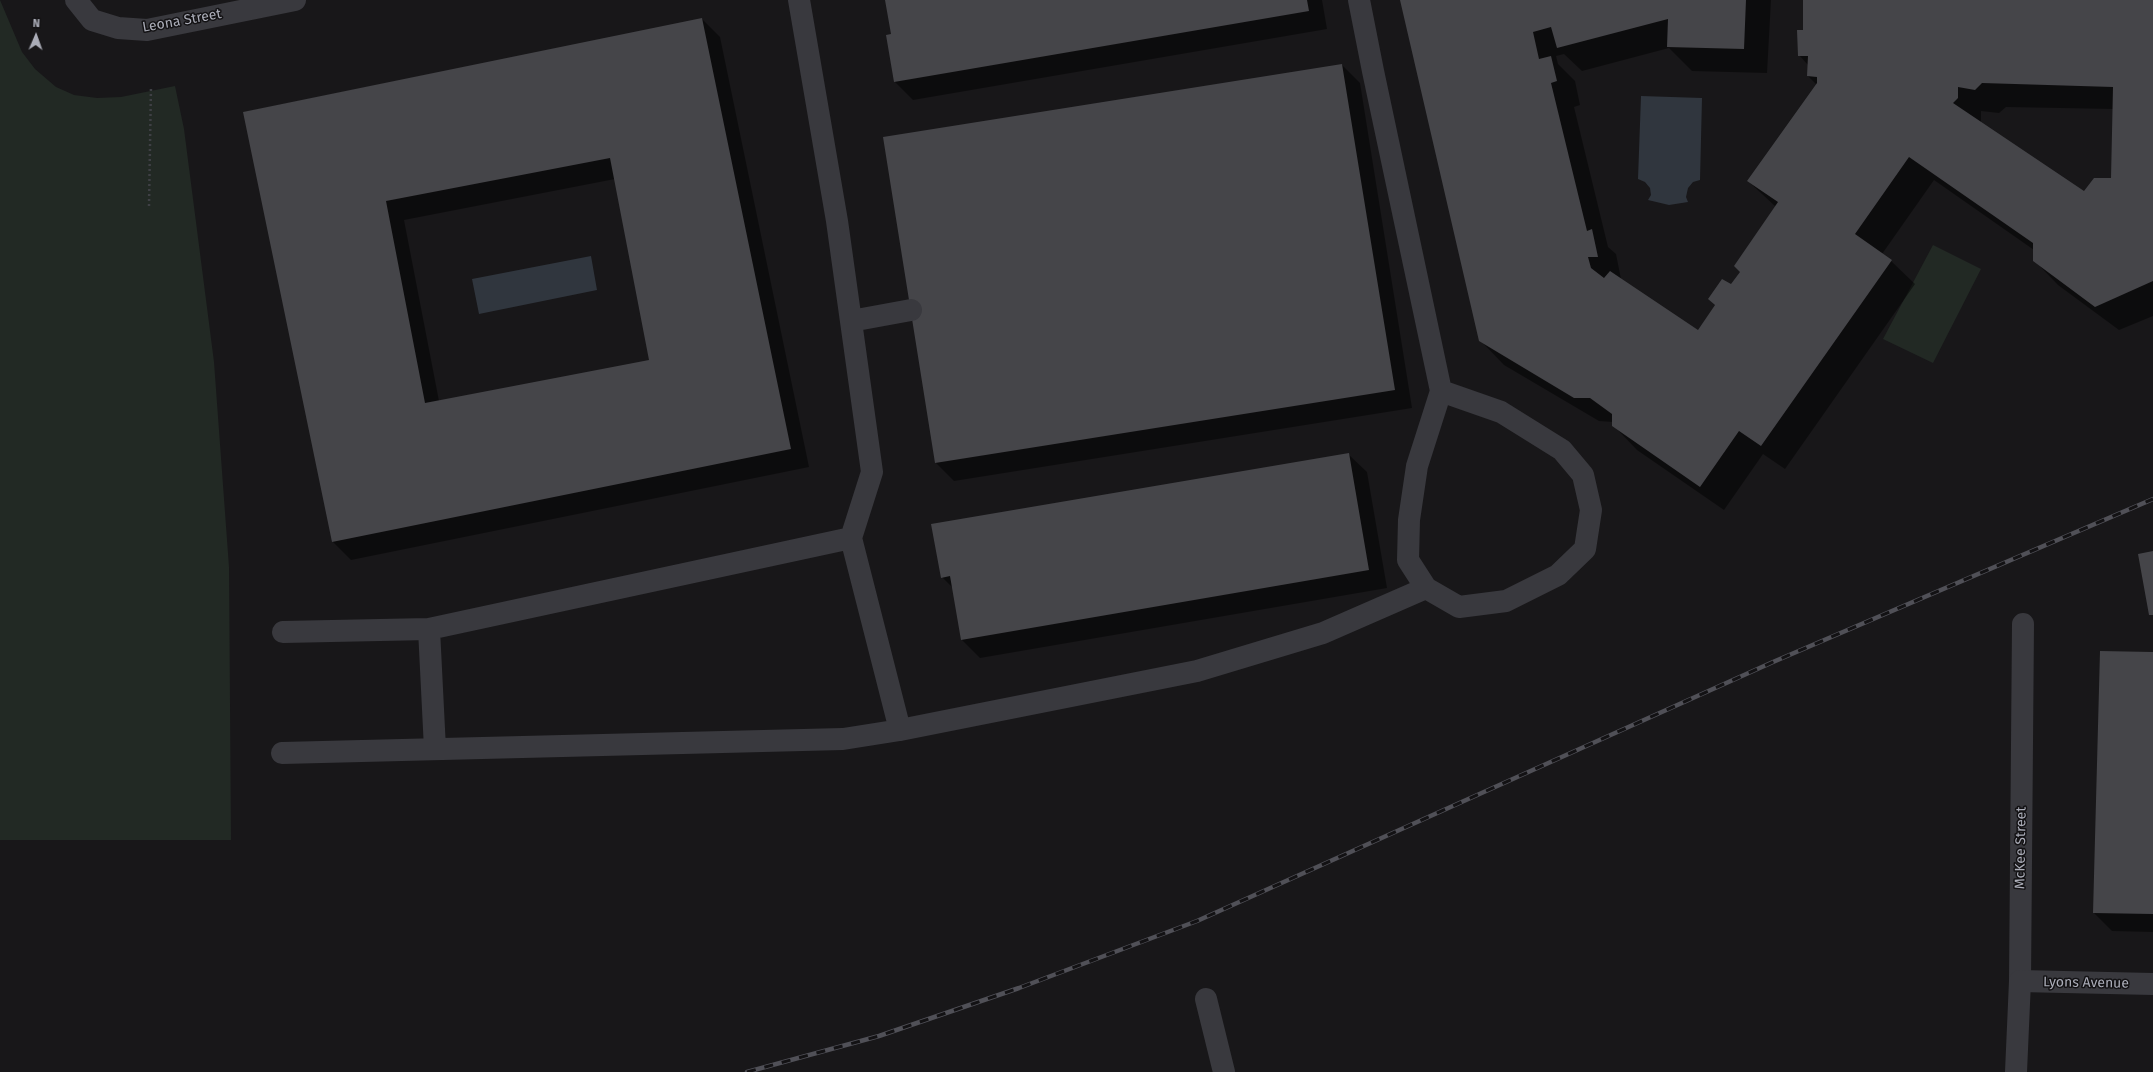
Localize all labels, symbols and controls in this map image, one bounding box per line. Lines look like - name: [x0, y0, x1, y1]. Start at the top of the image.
- street label: Leona Street: [141, 6, 223, 36]
- north arrow: [16, 16, 56, 56]
- text: N: [33, 17, 40, 30]
- street label: McKee Street: [2012, 807, 2030, 889]
- street label: Lyons Avenue: [2043, 974, 2129, 992]

